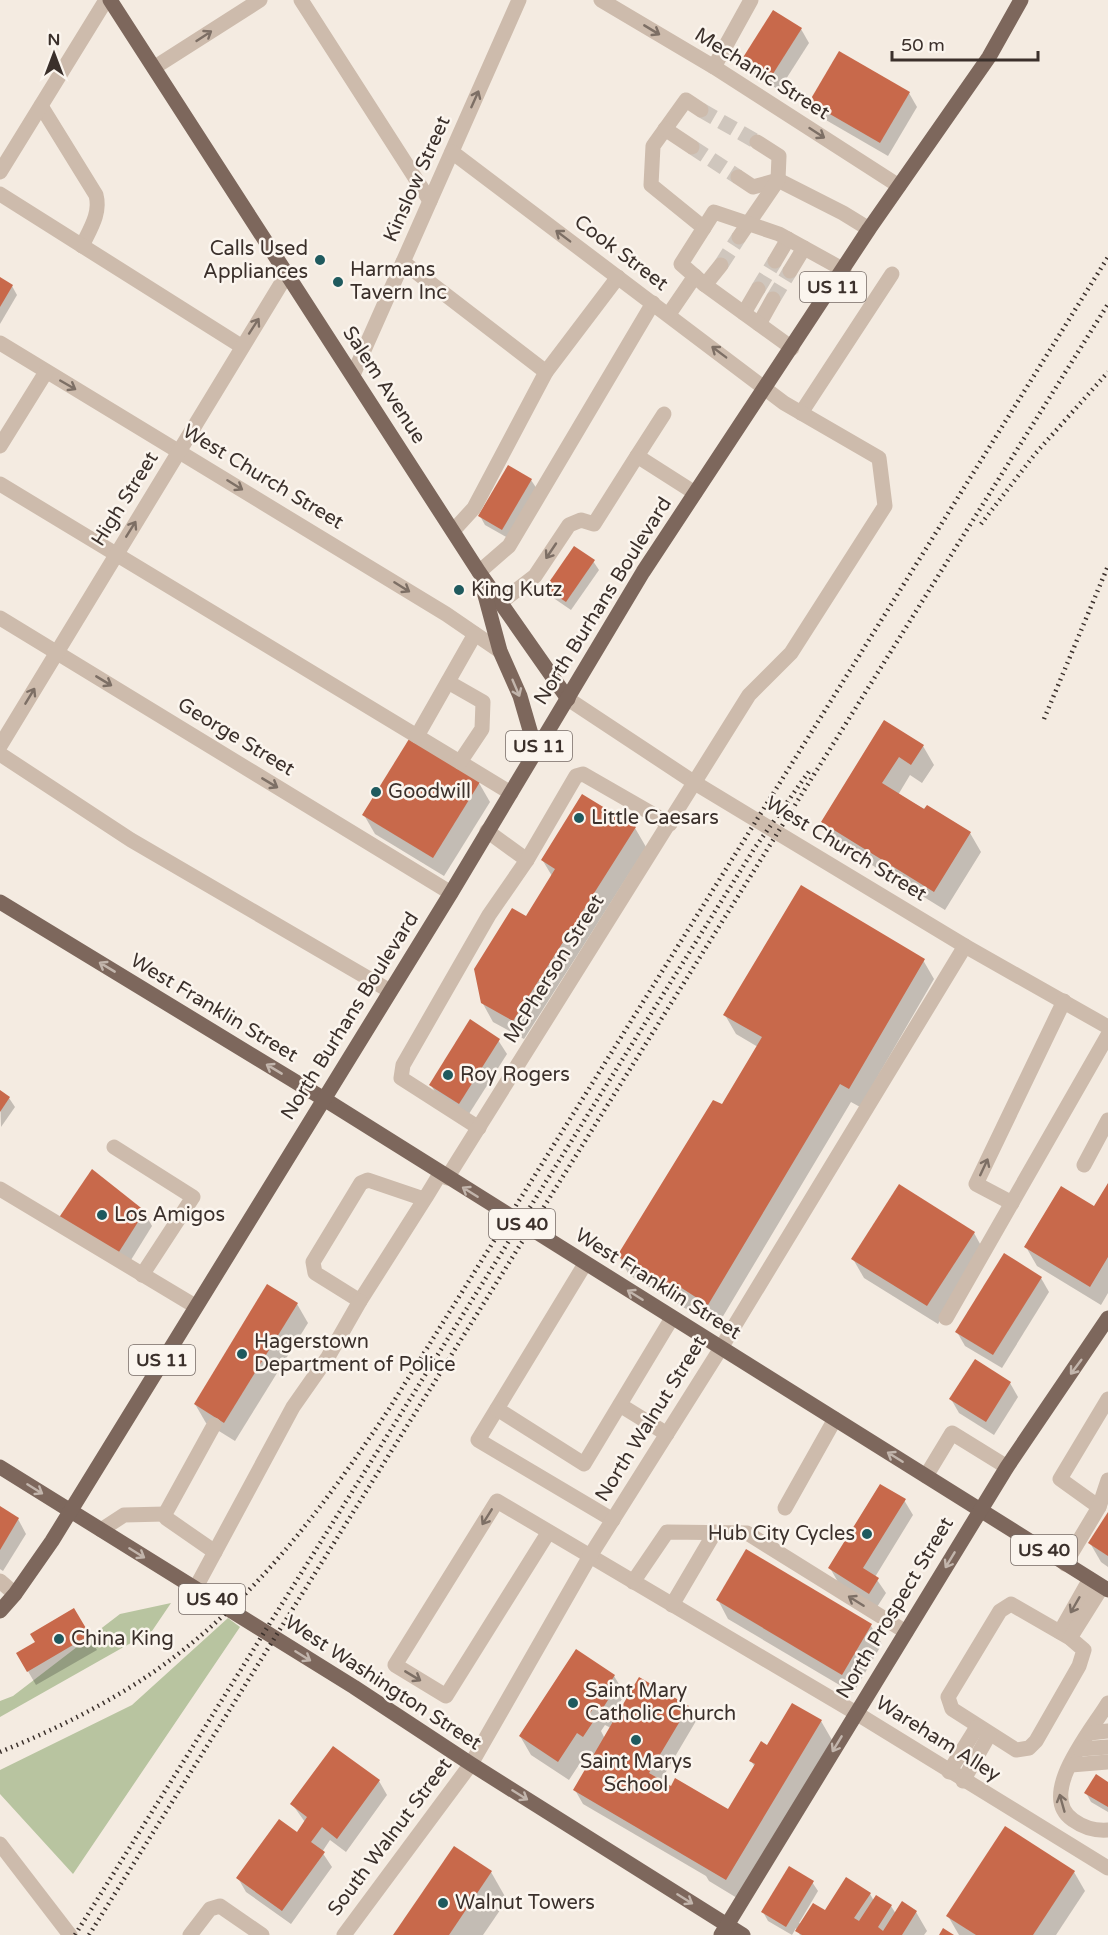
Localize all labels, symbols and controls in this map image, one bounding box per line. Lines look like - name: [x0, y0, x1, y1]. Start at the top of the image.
- street label: Mechanic Street: [690, 23, 834, 125]
- north arrow: [24, 24, 84, 84]
- one-way arrow: [643, 24, 660, 36]
- scale bar: [892, 24, 1038, 62]
- one-way arrow: [195, 29, 212, 41]
- text: N: [48, 30, 60, 50]
- text: 50 m: [901, 34, 945, 56]
- one-way arrow: [470, 90, 482, 108]
- street label: Kinslow Street: [379, 112, 456, 246]
- one-way arrow: [808, 128, 825, 140]
- street label: Cook Street: [569, 210, 673, 296]
- one-way arrow: [555, 230, 571, 243]
- place label: Calls Used Appliances: [203, 237, 308, 284]
- marker: Calls Used Appliances: [313, 253, 327, 267]
- place label: Harmans Tavern Inc: [350, 258, 447, 305]
- road number: US 11: [800, 272, 866, 302]
- marker: Harmans Tavern Inc: [331, 275, 345, 289]
- one-way arrow: [248, 318, 260, 335]
- street label: Salem Avenue: [337, 322, 431, 448]
- one-way arrow: [712, 346, 728, 359]
- one-way arrow: [59, 379, 76, 391]
- street label: West Church Street: [178, 419, 348, 535]
- street label: High Street: [86, 447, 164, 551]
- one-way arrow: [227, 478, 244, 491]
- street label: North Burhans Boulevard: [529, 493, 677, 709]
- one-way arrow: [126, 521, 138, 538]
- one-way arrow: [545, 543, 557, 559]
- place label: King Kutz: [471, 578, 563, 602]
- one-way arrow: [393, 581, 410, 593]
- marker: King Kutz: [452, 583, 466, 597]
- one-way arrow: [95, 675, 112, 687]
- one-way arrow: [511, 678, 523, 696]
- one-way arrow: [24, 688, 36, 705]
- street label: George Street: [173, 693, 299, 782]
- road number: US 11: [506, 731, 572, 761]
- one-way arrow: [262, 776, 279, 789]
- place label: Goodwill: [388, 780, 471, 804]
- marker: Goodwill: [369, 785, 383, 799]
- street label: West Church Street: [761, 791, 931, 907]
- place label: Little Caesars: [591, 806, 719, 830]
- marker: Little Caesars: [572, 811, 586, 825]
- street label: McPherson Street: [499, 890, 610, 1048]
- street label: North Burhans Boulevard: [276, 908, 424, 1124]
- street label: West Franklin Street: [126, 948, 302, 1068]
- one-way arrow: [99, 961, 116, 973]
- one-way arrow: [266, 1063, 283, 1075]
- place label: Roy Rogers: [460, 1063, 570, 1087]
- marker: Roy Rogers: [441, 1068, 455, 1082]
- one-way arrow: [979, 1159, 991, 1177]
- one-way arrow: [462, 1186, 479, 1198]
- place label: Los Amigos: [114, 1203, 225, 1227]
- marker: Los Amigos: [95, 1208, 109, 1222]
- road number: US 40: [489, 1209, 555, 1239]
- street label: West Franklin Street: [571, 1223, 746, 1345]
- one-way arrow: [627, 1289, 644, 1301]
- place label: Hagerstown Department of Police: [254, 1330, 456, 1377]
- street label: North Walnut Street: [590, 1332, 712, 1506]
- road number: US 11: [129, 1345, 195, 1375]
- marker: Hagerstown Department of Police: [235, 1347, 249, 1361]
- one-way arrow: [1069, 1359, 1082, 1375]
- one-way arrow: [887, 1450, 904, 1462]
- one-way arrow: [26, 1484, 43, 1496]
- one-way arrow: [480, 1509, 493, 1526]
- street label: North Prospect Street: [831, 1513, 959, 1703]
- place label: Hub City Cycles: [708, 1522, 855, 1546]
- marker: Hub City Cycles: [860, 1527, 874, 1541]
- road number: US 40: [1011, 1535, 1077, 1565]
- one-way arrow: [128, 1547, 145, 1559]
- one-way arrow: [943, 1551, 955, 1568]
- road number: US 40: [179, 1584, 245, 1614]
- one-way arrow: [848, 1594, 865, 1606]
- one-way arrow: [1069, 1596, 1081, 1613]
- street label: West Washington Street: [280, 1610, 486, 1756]
- place label: China King: [71, 1627, 174, 1651]
- marker: China King: [52, 1632, 66, 1646]
- one-way arrow: [294, 1650, 311, 1662]
- one-way arrow: [404, 1670, 421, 1682]
- place label: Saint Mary Catholic Church: [585, 1679, 736, 1726]
- street label: Wareham Alley: [871, 1691, 1005, 1787]
- marker: Saint Mary Catholic Church: [566, 1696, 580, 1710]
- marker: Saint Marys School: [629, 1733, 643, 1747]
- one-way arrow: [831, 1735, 843, 1752]
- place label: Saint Marys School: [580, 1750, 692, 1797]
- street label: South Walnut Street: [323, 1753, 457, 1921]
- one-way arrow: [511, 1789, 528, 1801]
- one-way arrow: [1056, 1794, 1068, 1813]
- place label: Walnut Towers: [455, 1891, 595, 1915]
- one-way arrow: [676, 1893, 693, 1905]
- marker: Walnut Towers: [436, 1896, 450, 1910]

